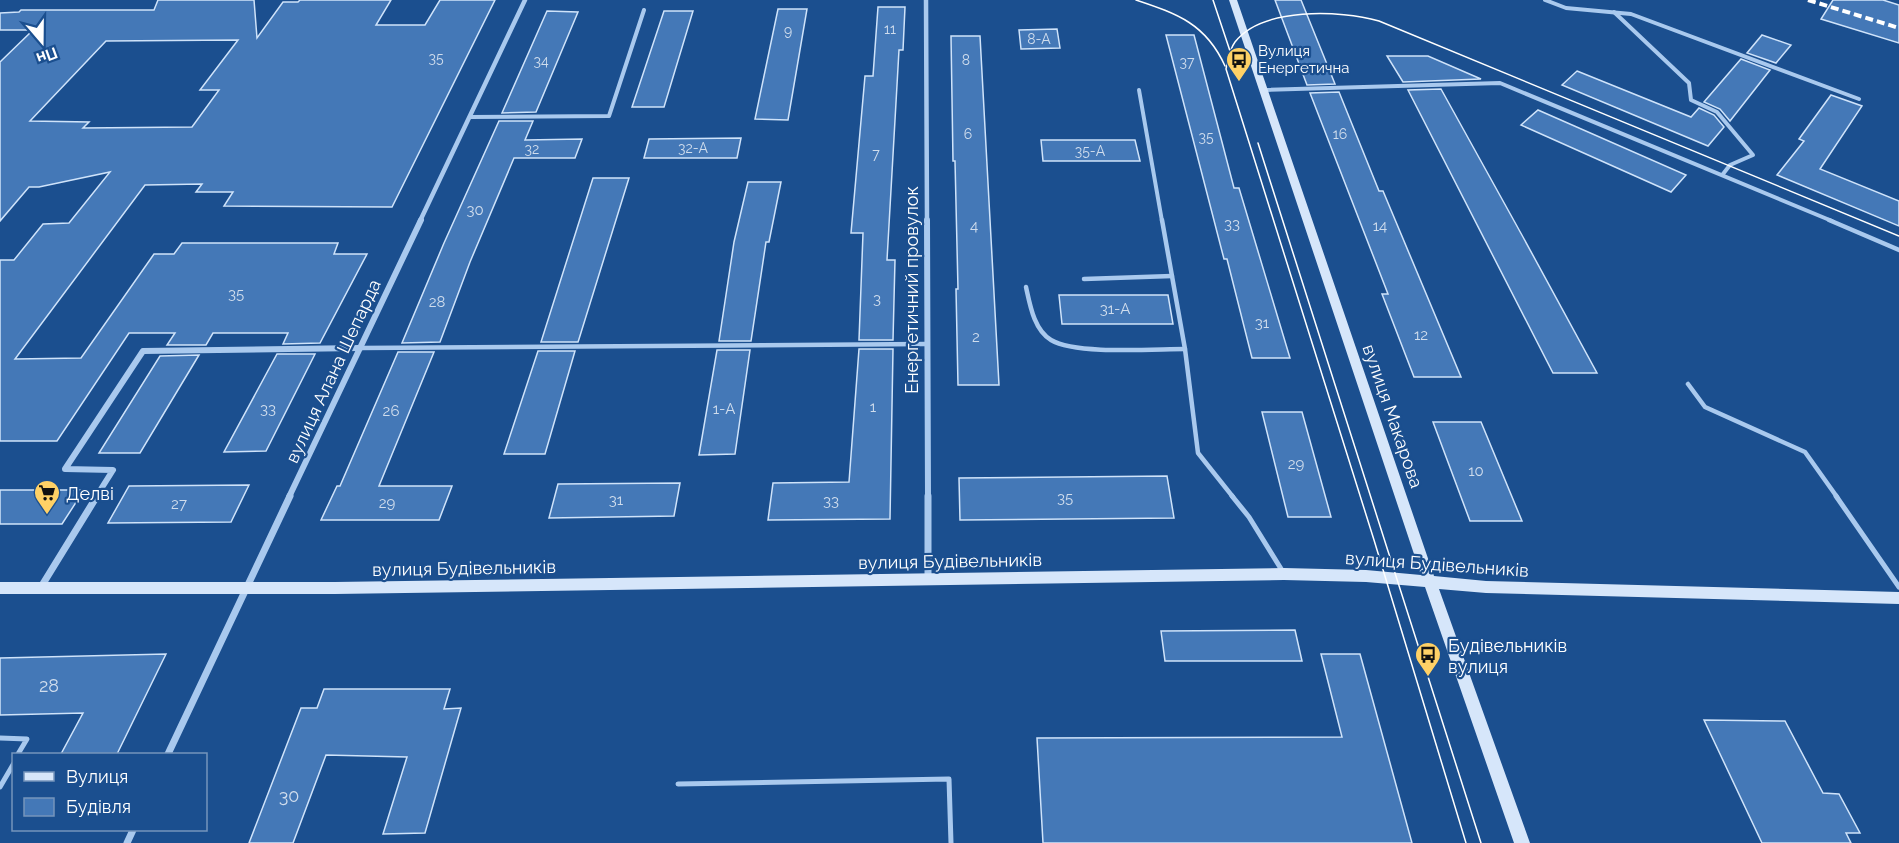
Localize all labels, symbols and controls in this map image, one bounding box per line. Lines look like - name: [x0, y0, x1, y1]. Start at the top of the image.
- north arrow: [12, 12, 72, 72]
- house number: 11: [884, 21, 896, 37]
- house number: 9: [784, 23, 792, 39]
- house number: 8-А: [1027, 31, 1051, 47]
- place label: Вулиця Енергетична: [1258, 42, 1349, 77]
- text: Пн: [34, 43, 60, 68]
- bus stop icon: Вулиця Енергетична: [1224, 45, 1254, 83]
- house number: 35: [428, 50, 444, 66]
- house number: 8: [962, 52, 970, 68]
- house number: 34: [533, 53, 549, 69]
- house number: 37: [1180, 54, 1195, 70]
- house number: 6: [964, 126, 972, 142]
- house number: 16: [1333, 126, 1347, 142]
- house number: 35: [1198, 129, 1214, 145]
- house number: 32-А: [678, 140, 709, 156]
- house number: 32: [525, 141, 539, 157]
- house number: 35-А: [1075, 143, 1106, 159]
- house number: 7: [872, 146, 880, 162]
- street label: Енергетичний провулок: [901, 186, 922, 394]
- house number: 30: [466, 201, 484, 219]
- house number: 33: [1224, 215, 1240, 233]
- house number: 4: [970, 217, 978, 235]
- house number: 14: [1373, 217, 1387, 235]
- street label: вулиця Алана Шепарда: [281, 276, 385, 466]
- house number: 35: [228, 285, 244, 303]
- house number: 3: [873, 290, 881, 308]
- house number: 28: [429, 293, 445, 311]
- house number: 31-А: [1100, 300, 1130, 318]
- house number: 31: [1255, 314, 1270, 332]
- house number: 12: [1414, 326, 1428, 344]
- house number: 2: [972, 328, 980, 346]
- street label: вулиця Макарова: [1359, 341, 1427, 491]
- house number: 1: [870, 398, 877, 416]
- house number: 33: [260, 400, 276, 418]
- house number: 1-А: [713, 400, 735, 418]
- house number: 26: [383, 402, 399, 420]
- house number: 29: [1288, 455, 1305, 473]
- house number: 10: [1468, 462, 1484, 480]
- supermarket icon: Делві: [32, 478, 62, 516]
- place label: Делві: [66, 483, 114, 504]
- house number: 35: [1057, 489, 1073, 507]
- house number: 31: [609, 491, 624, 509]
- house number: 33: [823, 492, 839, 510]
- house number: 29: [379, 494, 396, 512]
- house number: 27: [171, 495, 187, 513]
- street label: вулиця Будівельників: [1345, 547, 1529, 581]
- street label: вулиця Будівельників: [858, 549, 1042, 573]
- street label: вулиця Будівельників: [372, 556, 556, 580]
- place label: Будівельників вулиця: [1448, 635, 1567, 677]
- bus stop icon: Будівельників вулиця: [1413, 640, 1443, 678]
- house number: 28: [39, 675, 59, 696]
- legend: [12, 753, 207, 831]
- text: Вулиця: [66, 766, 128, 787]
- house number: 30: [279, 785, 299, 806]
- text: Будівля: [66, 796, 131, 817]

